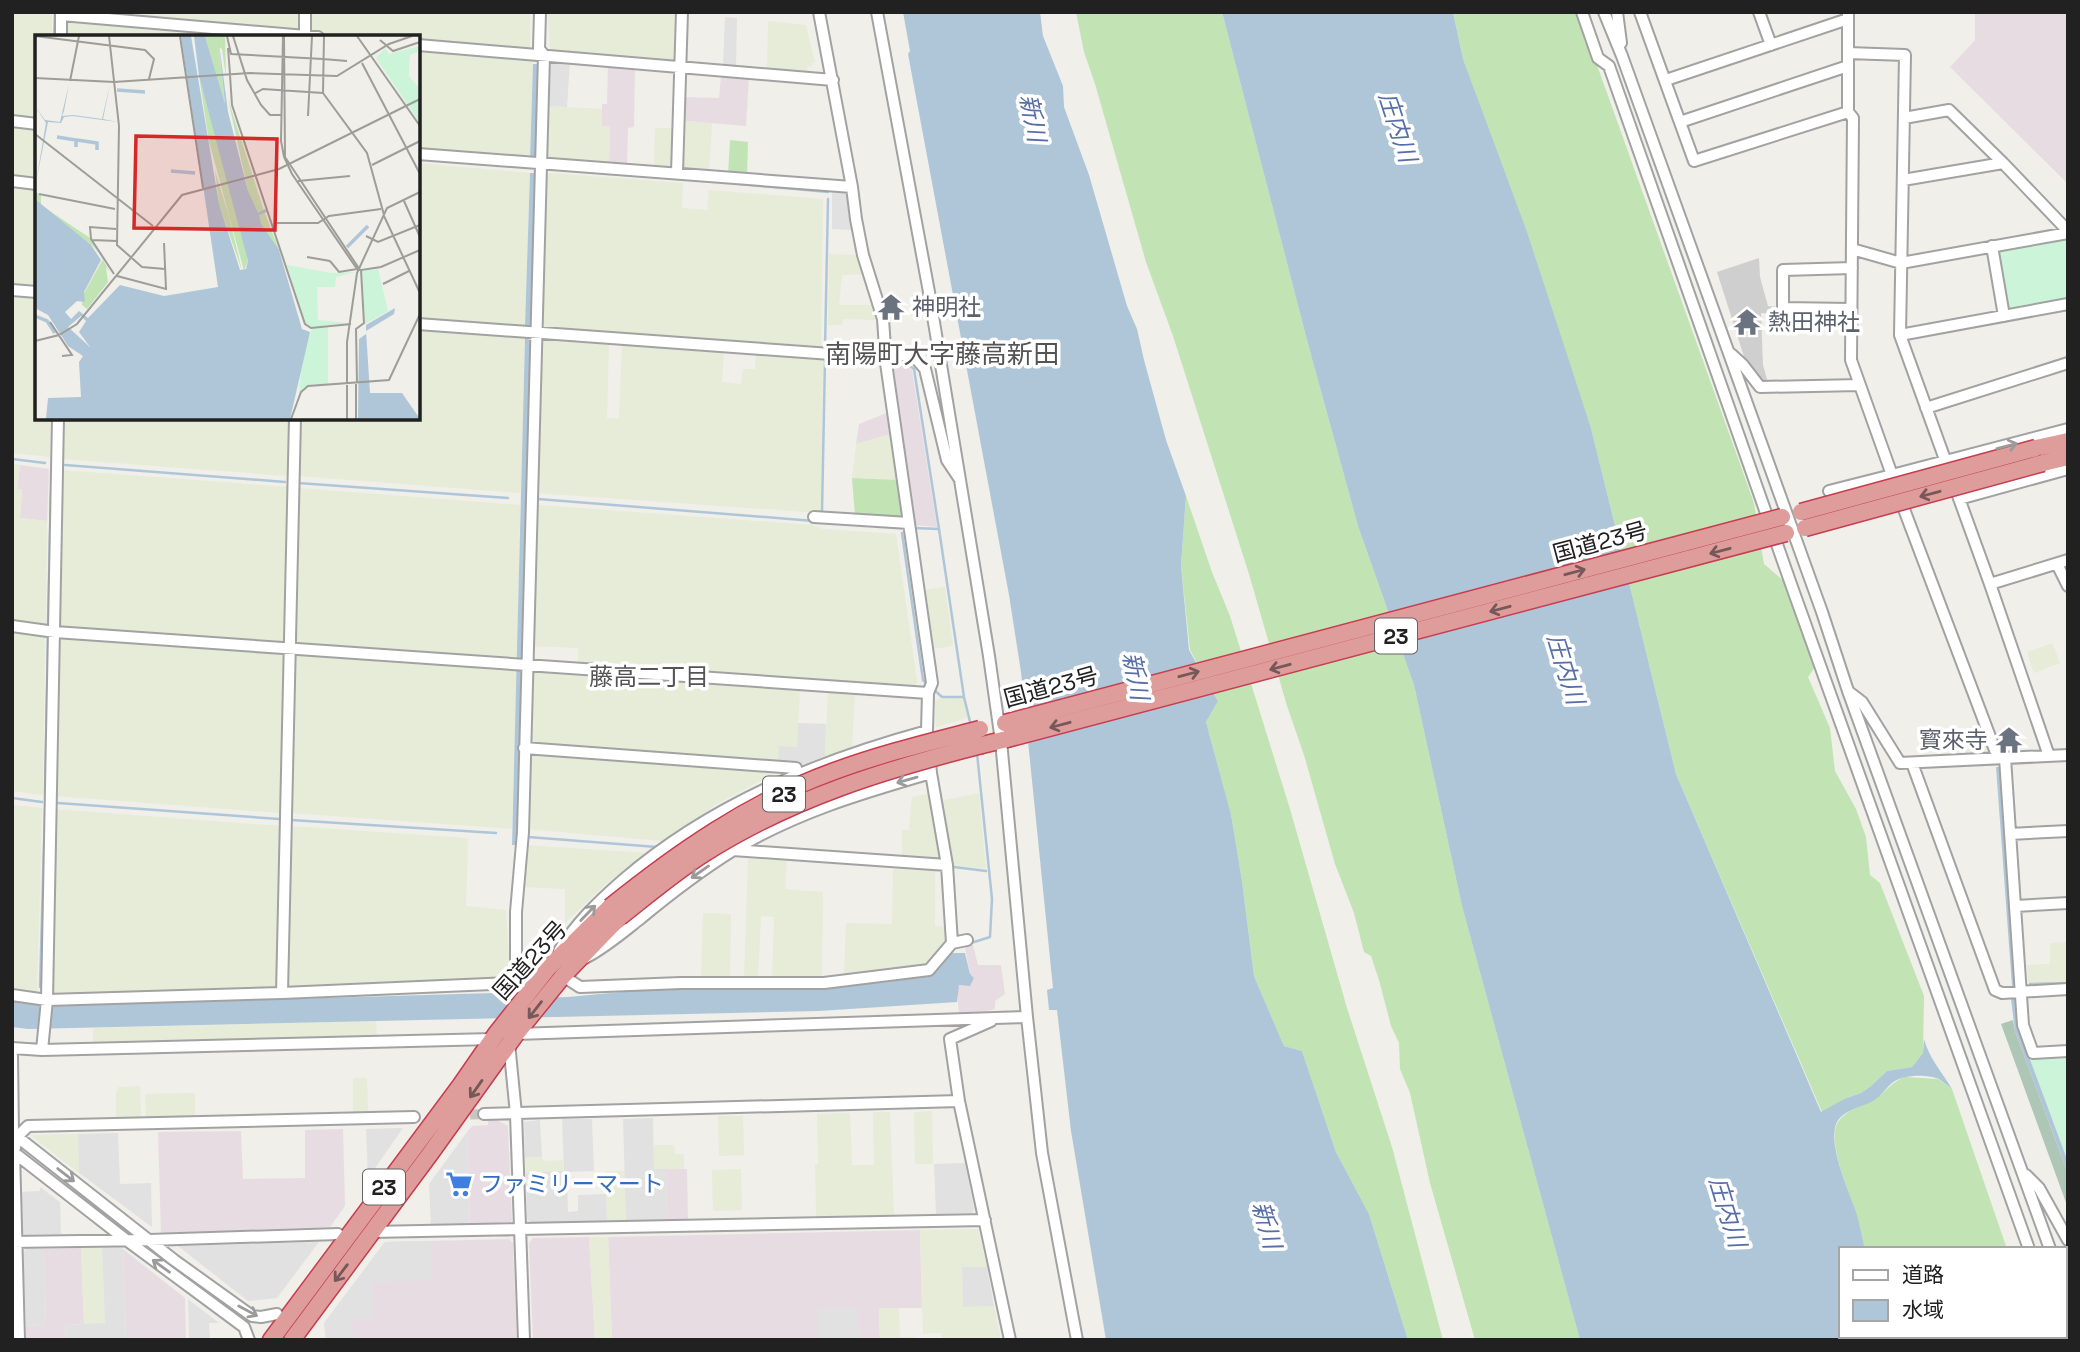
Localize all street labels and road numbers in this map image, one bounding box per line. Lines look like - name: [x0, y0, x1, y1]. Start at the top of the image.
- street label: 国道23号: [1549, 515, 1651, 569]
- road number: 23: [1375, 618, 1417, 654]
- street label: 国道23号: [1000, 660, 1102, 714]
- road number: 23: [763, 776, 805, 812]
- street label: 国道23号: [487, 914, 573, 1006]
- road number: 23: [363, 1170, 405, 1204]

